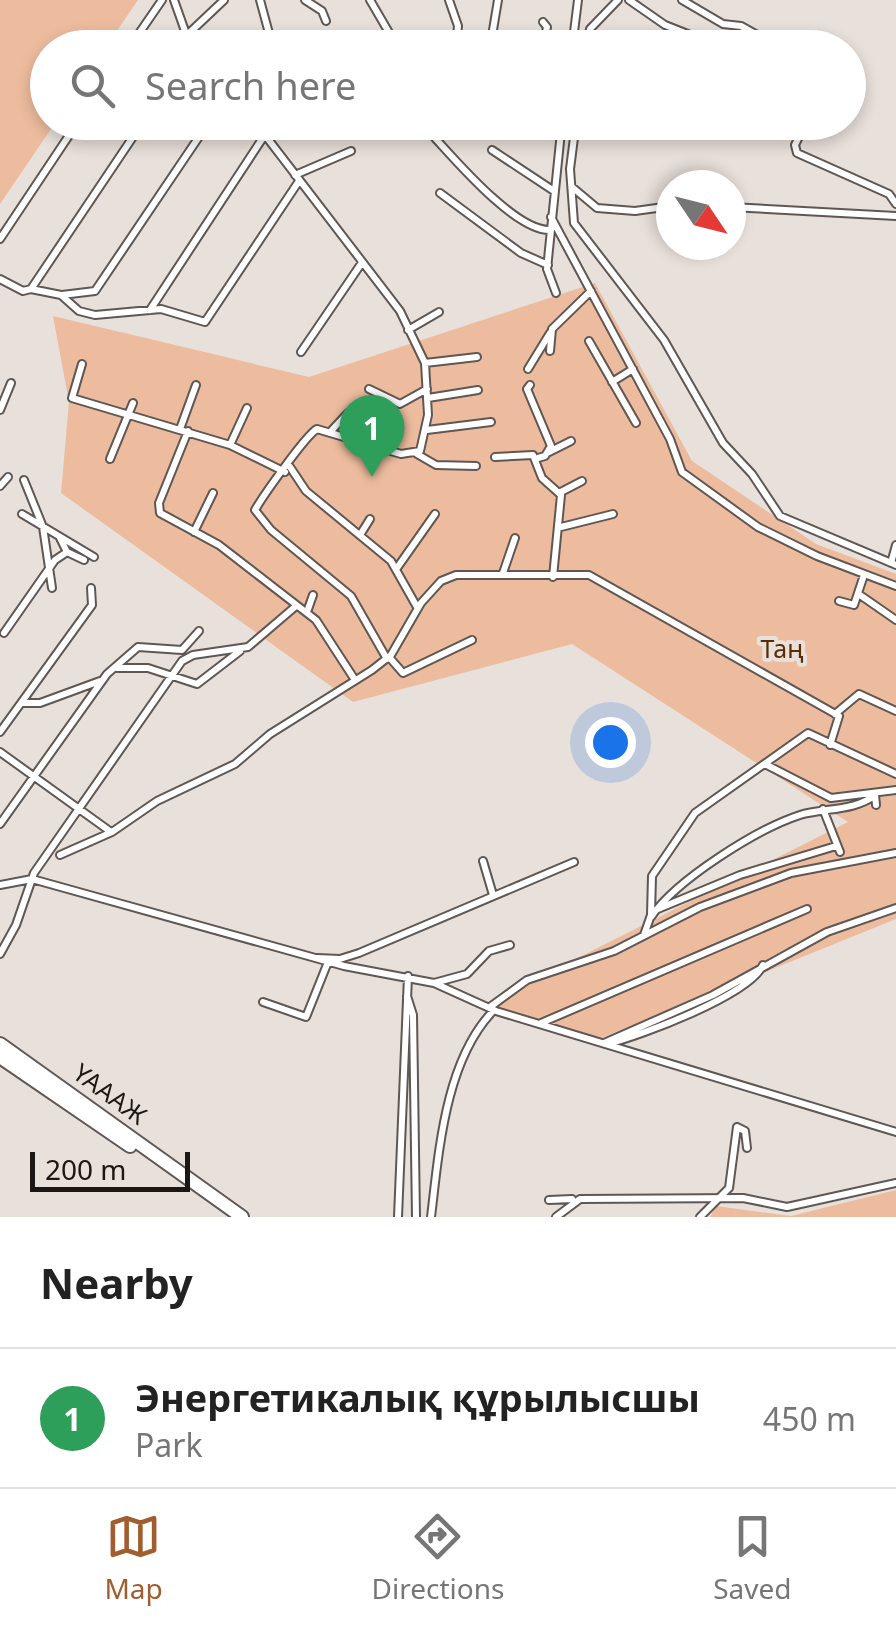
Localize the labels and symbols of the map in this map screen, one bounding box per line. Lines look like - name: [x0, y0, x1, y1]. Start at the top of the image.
- north arrow: [656, 170, 746, 260]
- pin: 1: [340, 394, 404, 477]
- park label: Таң: [760, 631, 804, 665]
- your location: [585, 717, 636, 768]
- street label: ҮАААЖ: [67, 1055, 155, 1132]
- scale bar: [30, 1147, 190, 1192]

